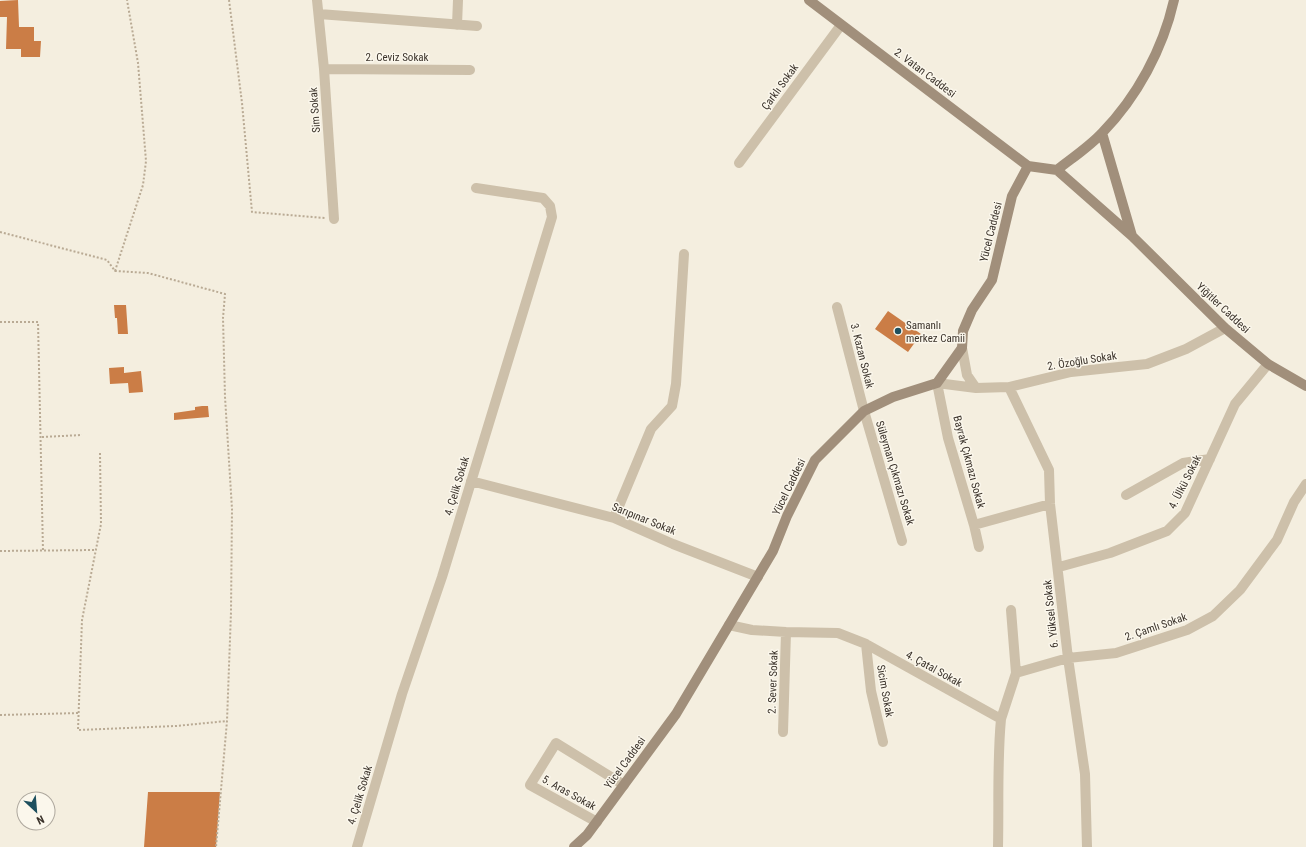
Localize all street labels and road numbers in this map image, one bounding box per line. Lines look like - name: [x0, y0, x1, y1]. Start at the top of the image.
- street label: 2. Vatan Caddesi: [892, 46, 958, 100]
- street label: 2. Ceviz Sokak: [365, 51, 429, 64]
- street label: Çarklı Sokak: [759, 61, 801, 113]
- street label: Sim Sokak: [307, 87, 323, 133]
- street label: Yücel Caddesi: [977, 201, 1005, 263]
- street label: Yiğitler Caddesi: [1194, 280, 1252, 336]
- street label: 3. Kazan Sokak: [848, 322, 876, 390]
- street label: 2. Özoğlu Sokak: [1046, 349, 1118, 373]
- street label: Bayrak Çıkmazı Sokak: [950, 414, 988, 510]
- street label: Süleyman Çıkmazı Sokak: [873, 419, 917, 527]
- street label: 4. Ülkü Sokak: [1166, 453, 1204, 511]
- street label: 4. Çelik Sokak: [442, 455, 472, 517]
- street label: Yücel Caddesi: [770, 457, 808, 517]
- street label: Sarıpınar Sokak: [610, 500, 678, 538]
- street label: 6. Yüksel Sokak: [1041, 579, 1061, 649]
- street label: 2. Çamlı Sokak: [1123, 610, 1189, 644]
- street label: 4. Çatal Sokak: [904, 648, 964, 690]
- street label: 2. Sever Sokak: [765, 650, 781, 714]
- street label: Sicim Sokak: [874, 664, 896, 718]
- street label: Yücel Caddesi: [602, 734, 648, 792]
- street label: 4. Çelik Sokak: [345, 764, 375, 826]
- street label: 5. Aras Sokak: [540, 773, 598, 813]

